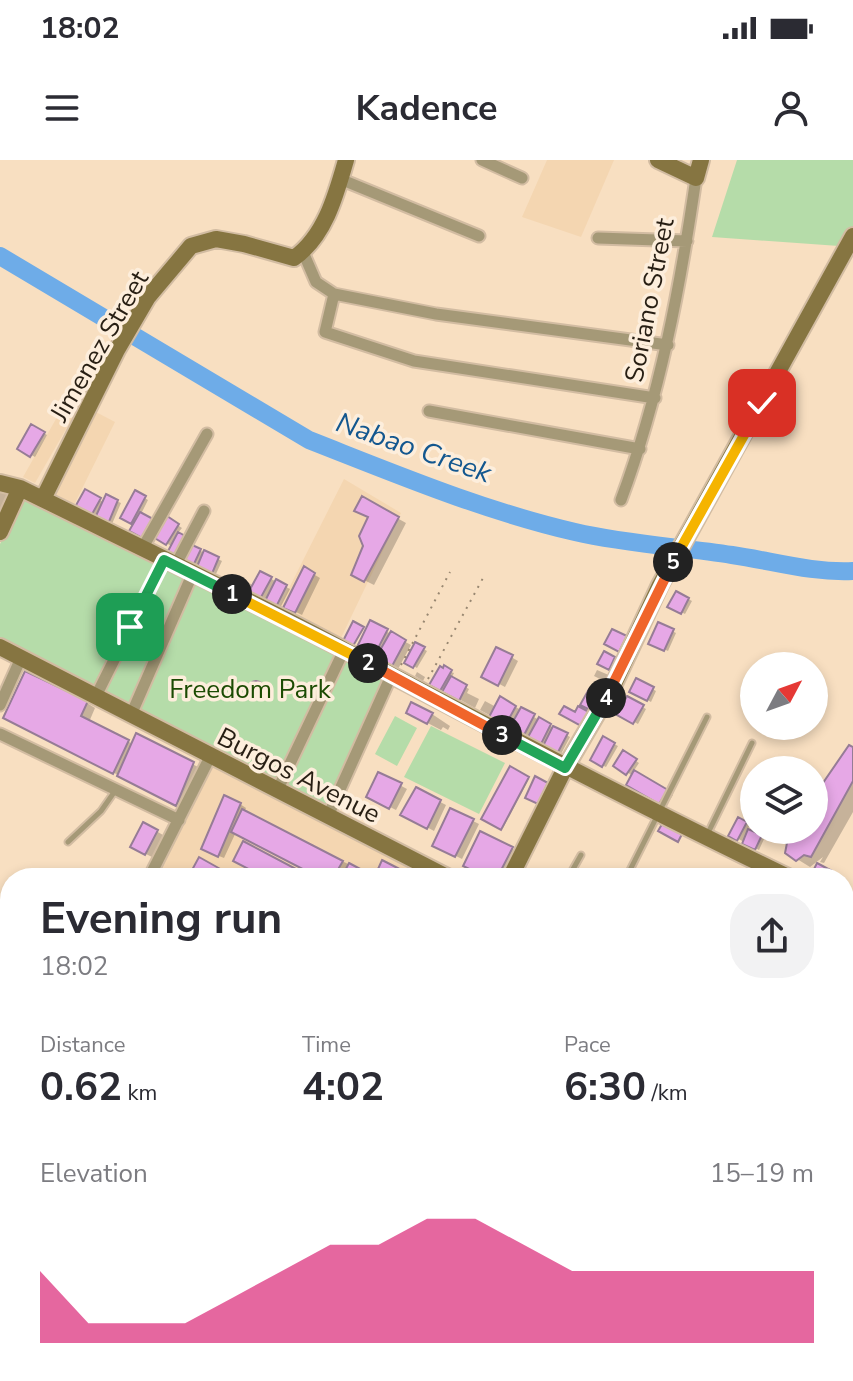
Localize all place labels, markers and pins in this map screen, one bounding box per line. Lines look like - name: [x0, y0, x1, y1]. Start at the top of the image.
- pin: [728, 369, 796, 437]
- pin: 5: [653, 542, 693, 582]
- pin: 1: [212, 574, 252, 614]
- pin: [96, 593, 164, 661]
- pin: 2: [348, 643, 388, 683]
- pin: 4: [586, 678, 626, 718]
- pin: 3: [482, 715, 522, 755]

